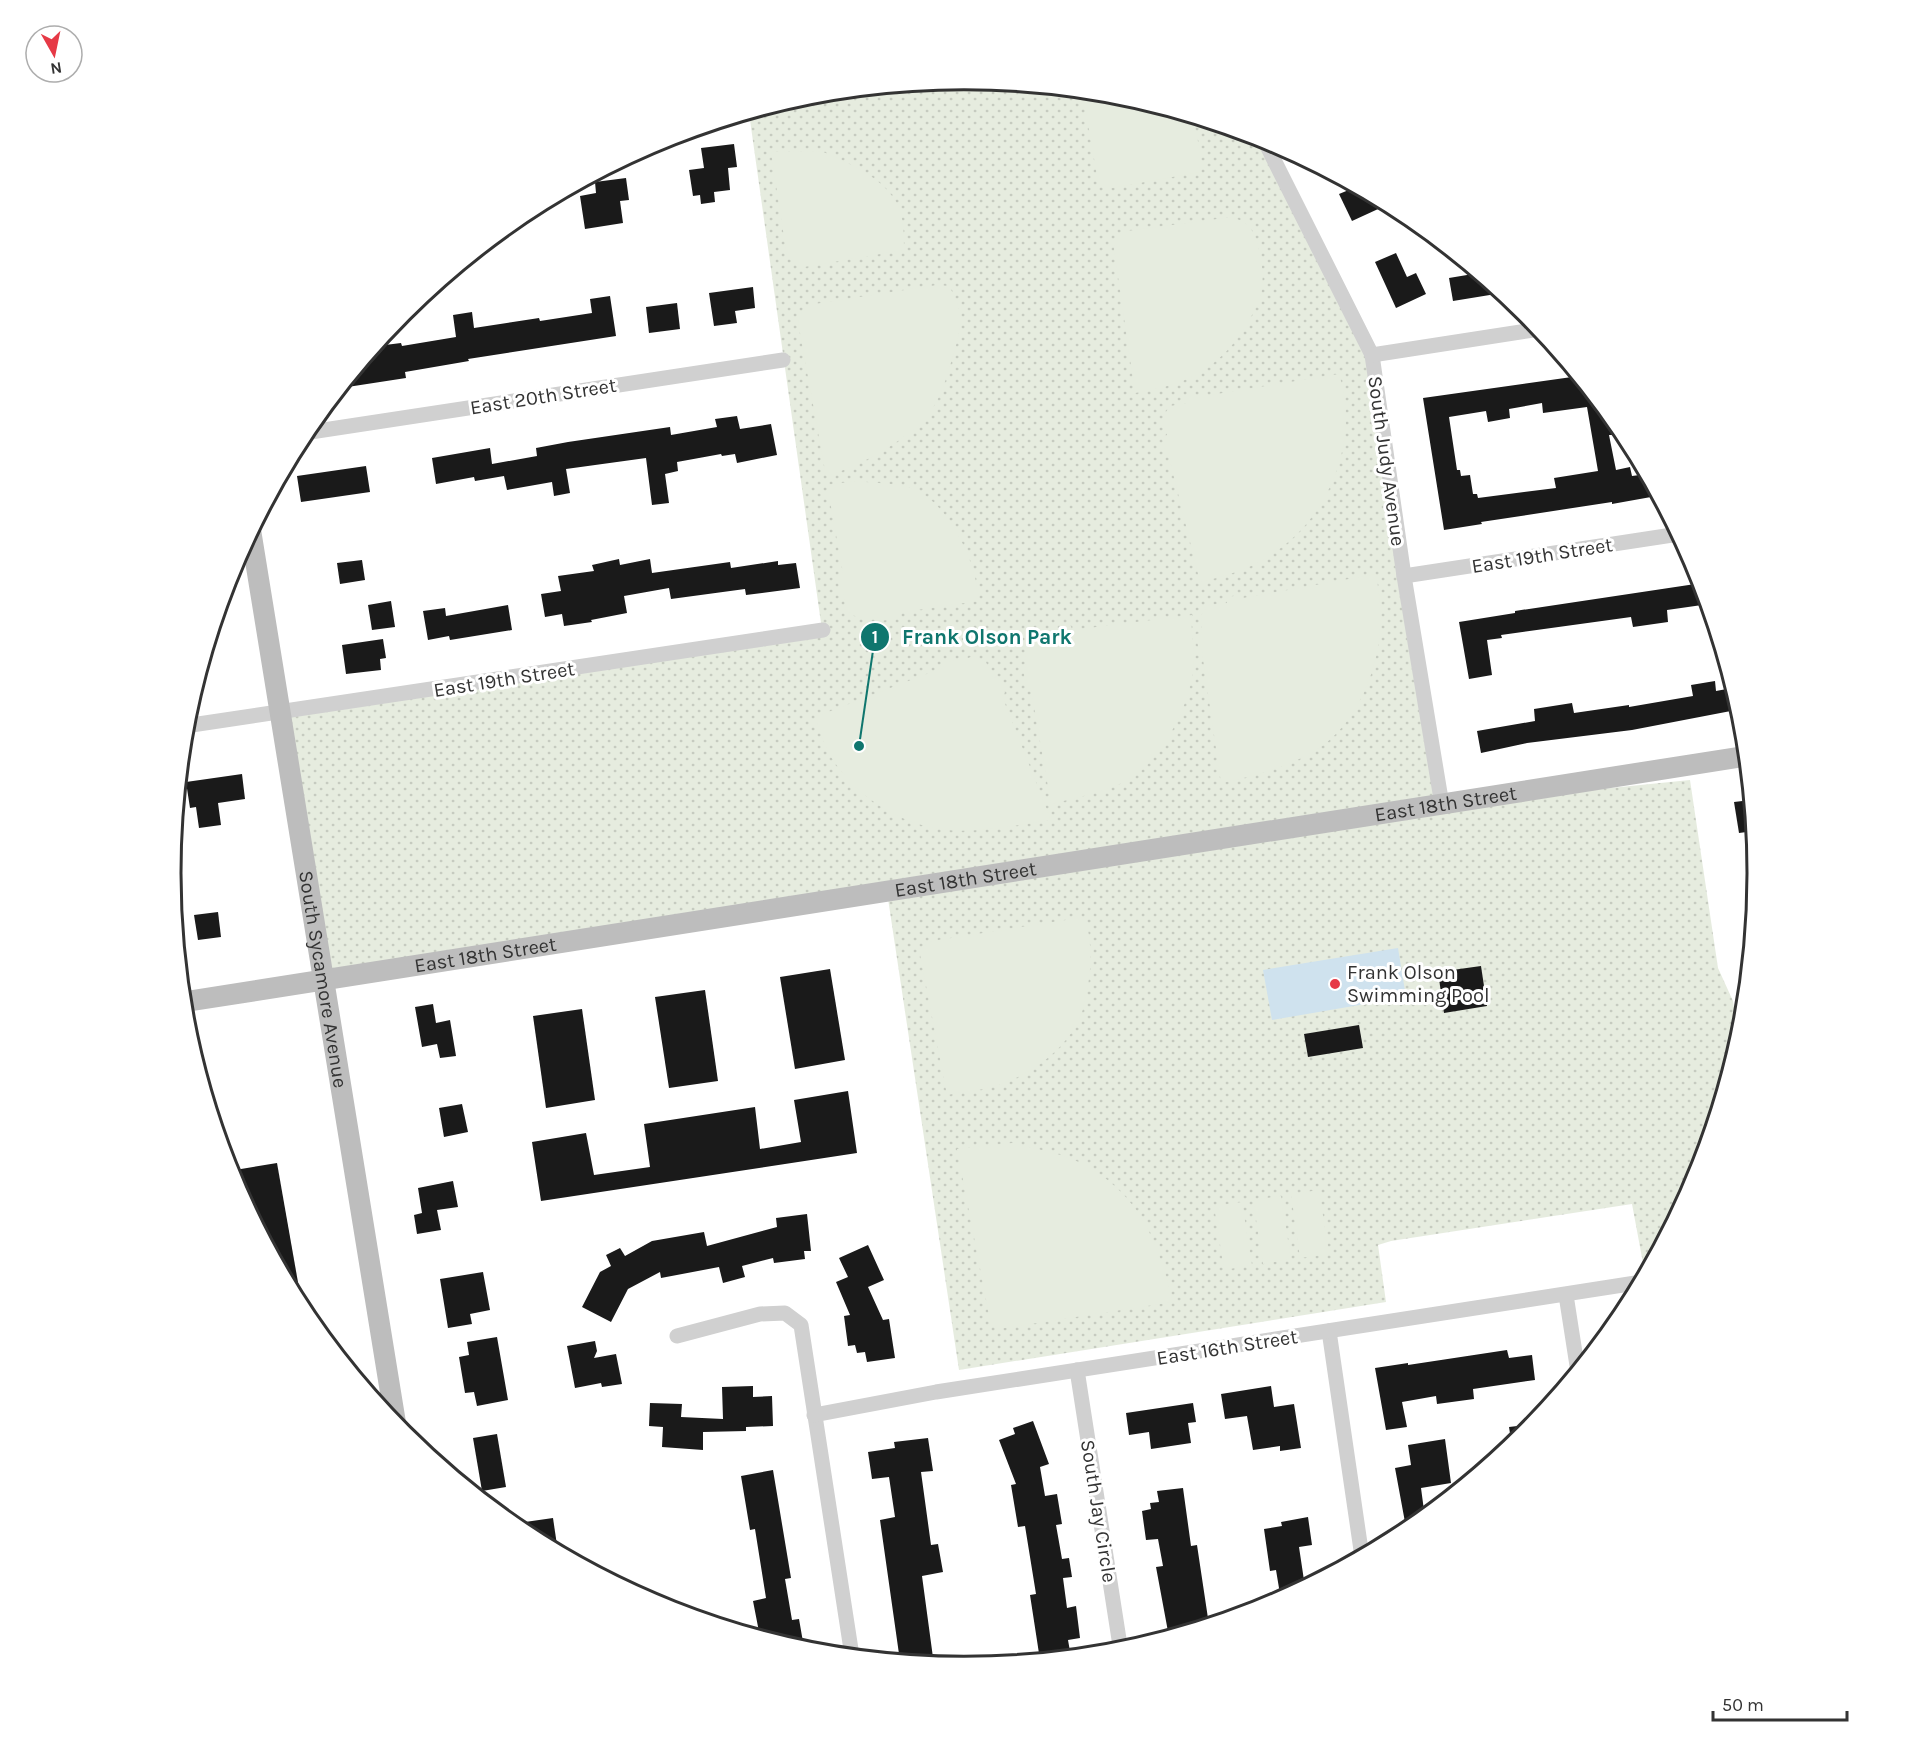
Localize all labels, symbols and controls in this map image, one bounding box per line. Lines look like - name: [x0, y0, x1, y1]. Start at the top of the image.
- north arrow: [24, 24, 84, 84]
- text: N: [49, 58, 63, 79]
- street label: East 20th Street: [468, 374, 618, 419]
- street label: South Judy Avenue: [1363, 375, 1410, 548]
- street label: East 19th Street: [1470, 533, 1615, 578]
- callout: Frank Olson Park: [860, 617, 1084, 656]
- text: Frank Olson Park: [902, 625, 1073, 649]
- text: 1: [872, 626, 878, 648]
- street label: East 19th Street: [432, 657, 577, 702]
- street label: East 18th Street: [1373, 781, 1519, 826]
- street label: East 18th Street: [893, 857, 1038, 902]
- street label: South Sycamore Avenue: [294, 869, 352, 1090]
- street label: East 18th Street: [413, 932, 558, 977]
- place label: Frank Olson Swimming Pool: [1347, 961, 1490, 1007]
- marker: Frank Olson Swimming Pool: [1328, 977, 1342, 991]
- street label: East 16th Street: [1155, 1325, 1300, 1370]
- street label: South Jay Circle: [1076, 1438, 1121, 1584]
- scale bar: [1713, 1684, 1846, 1722]
- text: 50 m: [1722, 1694, 1764, 1716]

